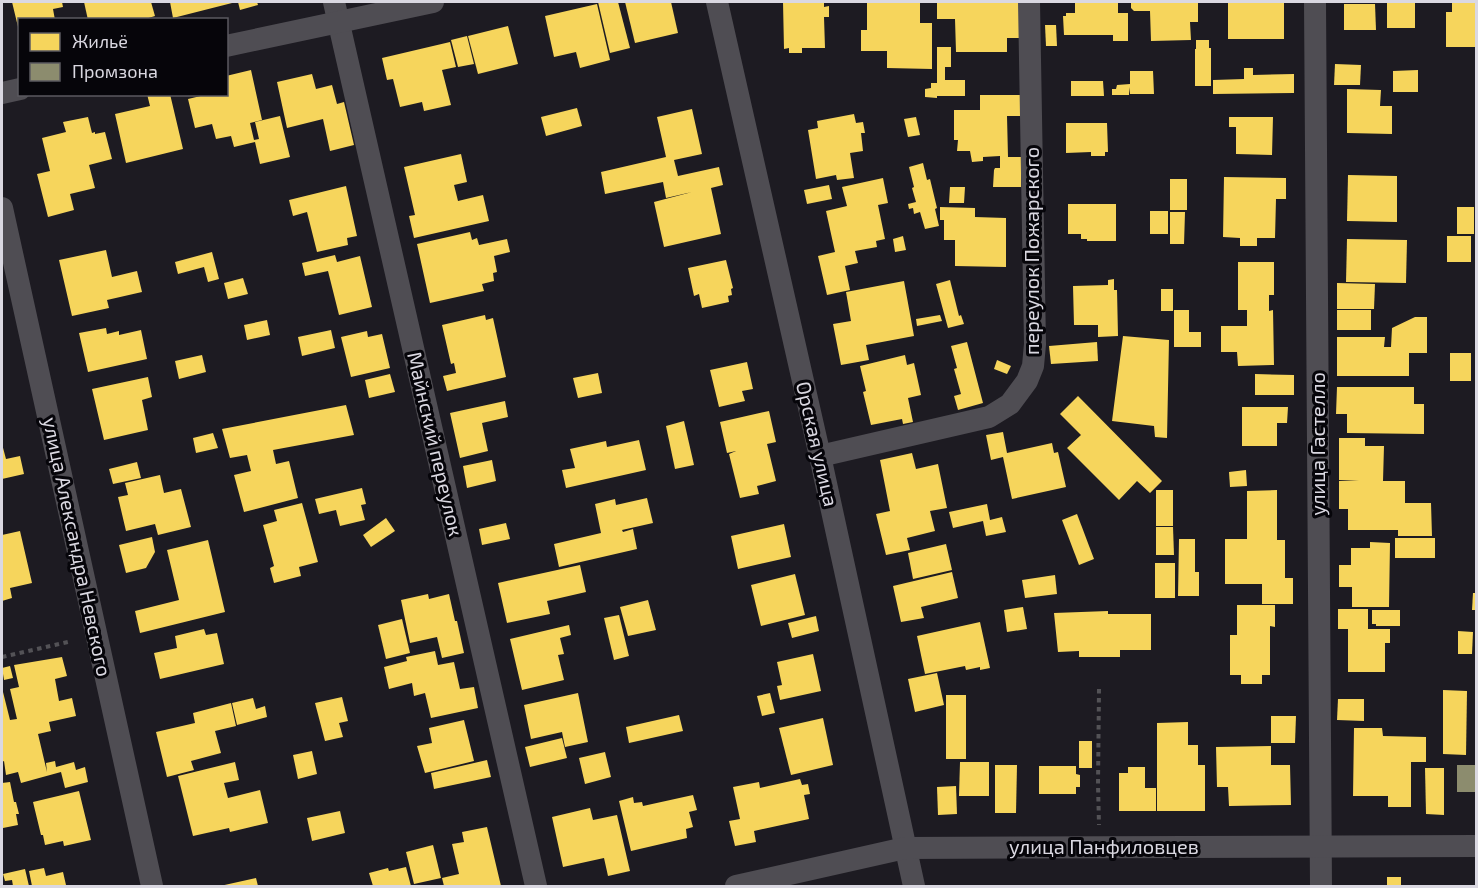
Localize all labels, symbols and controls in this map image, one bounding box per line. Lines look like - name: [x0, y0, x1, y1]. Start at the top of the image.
- legend: [18, 18, 228, 96]
- text: Жильё: [72, 30, 128, 52]
- text: Промзона: [72, 60, 158, 82]
- street label: переулок Пожарского: [1019, 147, 1044, 355]
- street label: Майнский переулок: [402, 349, 469, 539]
- street label: улица Гастелло: [1305, 372, 1330, 516]
- street label: Орская улица: [791, 379, 844, 509]
- street label: улица Александра Невского: [38, 415, 117, 679]
- street label: улица Панфиловцев: [1009, 834, 1199, 859]

